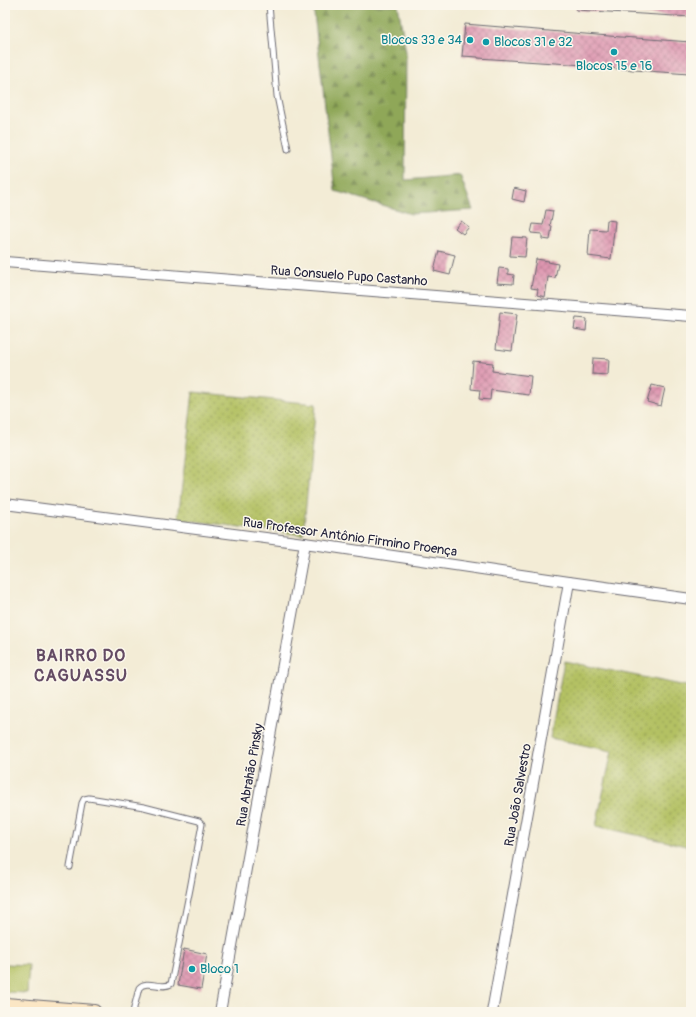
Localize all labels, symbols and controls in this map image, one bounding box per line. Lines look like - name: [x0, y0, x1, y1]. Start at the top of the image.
- place label: Blocos 33 e 34: [381, 32, 462, 48]
- place label: Blocos 31 e 32: [494, 34, 573, 50]
- marker: Blocos 33 e 34: [465, 35, 475, 45]
- marker: Blocos 31 e 32: [481, 37, 491, 47]
- marker: Blocos 15 e 16: [609, 47, 619, 57]
- place label: Blocos 15 e 16: [576, 58, 652, 74]
- street label: Rua Consuelo Pupo Castanho: [270, 263, 428, 289]
- street label: Rua Professor Antônio Firmino Proença: [242, 514, 458, 560]
- district label: BAIRRO DO CAGUASSU: [34, 645, 128, 686]
- street label: Rua Abrahão Pinsky: [233, 722, 267, 828]
- street label: Rua João Salvestro: [501, 742, 535, 848]
- place label: Bloco 1: [200, 961, 239, 977]
- marker: Bloco 1: [187, 964, 197, 974]

